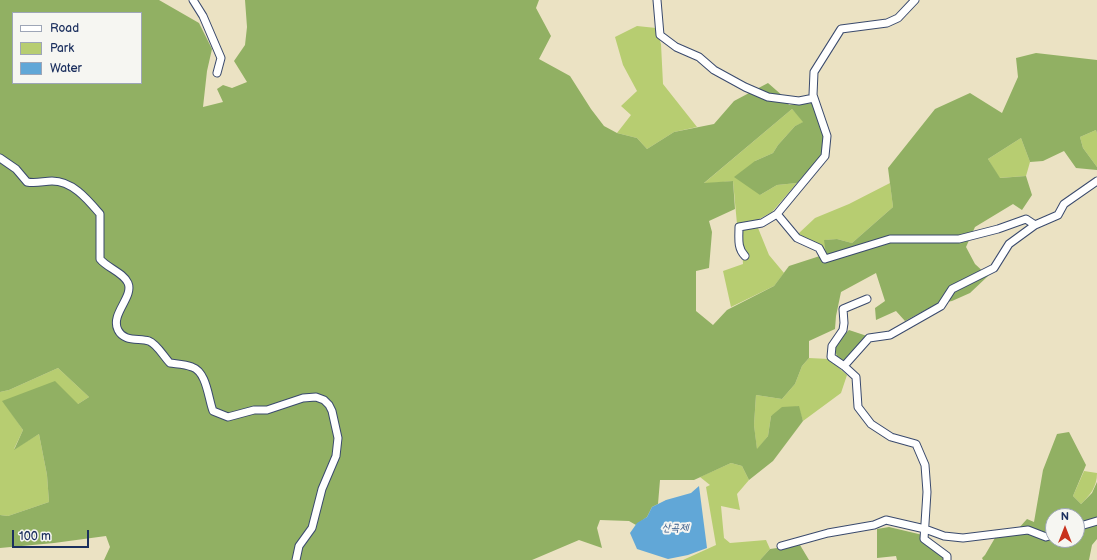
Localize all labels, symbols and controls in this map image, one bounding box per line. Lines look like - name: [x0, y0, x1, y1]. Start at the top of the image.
- legend: [12, 12, 142, 84]
- text: Road: [50, 21, 79, 36]
- text: Park: [50, 41, 74, 56]
- text: Water: [50, 61, 82, 76]
- north arrow: [1045, 508, 1085, 548]
- text: N: [1061, 510, 1069, 523]
- water label: 산곡제: [662, 521, 688, 535]
- scale bar: [14, 522, 91, 548]
- text: 100 m: [19, 529, 51, 544]

